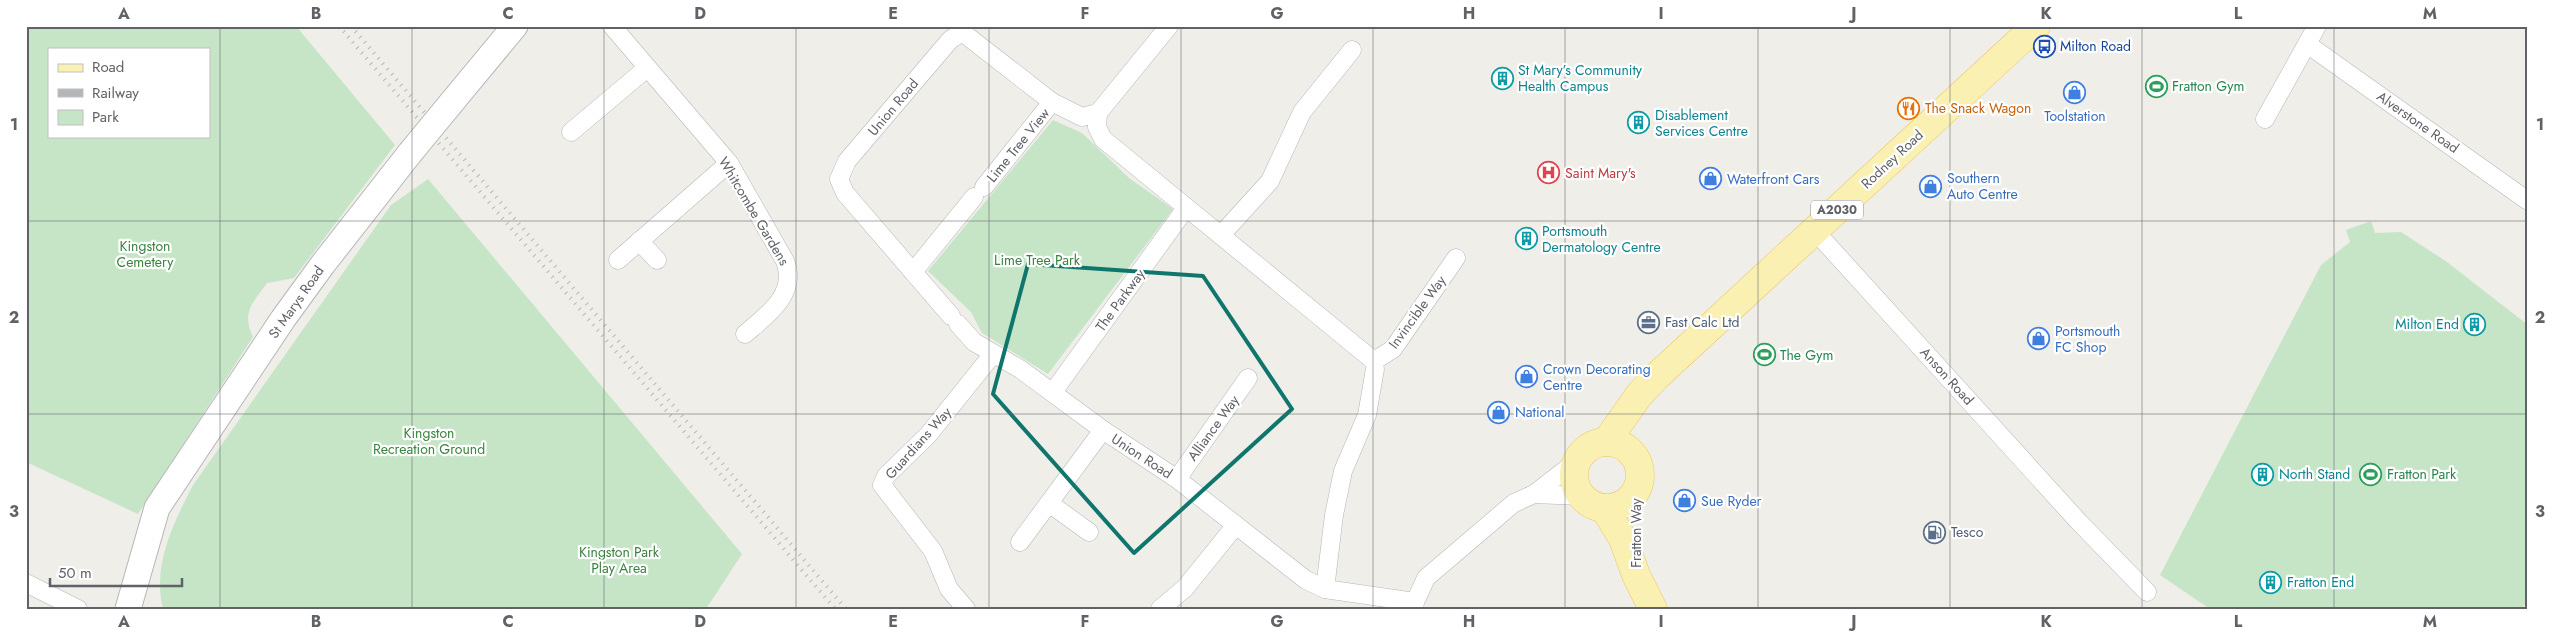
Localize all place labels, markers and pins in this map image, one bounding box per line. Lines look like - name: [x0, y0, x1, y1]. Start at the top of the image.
- bus stop icon: Milton Road: [2032, 34, 2056, 58]
- place label: Milton Road: [2060, 36, 2131, 56]
- place label: St Mary’s Community Health Campus: [1518, 60, 1643, 96]
- building icon: St Mary’s Community Health Campus: [1490, 66, 1514, 90]
- sports icon: Fratton Gym: [2144, 74, 2168, 98]
- place label: Fratton Gym: [2172, 76, 2244, 96]
- shop icon: Toolstation: [2063, 81, 2087, 105]
- restaurant icon: The Snack Wagon: [1897, 96, 1921, 120]
- place label: The Snack Wagon: [1925, 98, 2031, 118]
- place label: Disablement Services Centre: [1655, 105, 1748, 141]
- place label: Toolstation: [2044, 106, 2106, 126]
- building icon: Disablement Services Centre: [1627, 111, 1651, 135]
- hospital icon: Saint Mary's: [1537, 161, 1561, 185]
- place label: Saint Mary's: [1565, 163, 1636, 183]
- shop icon: Waterfront Cars: [1699, 167, 1723, 191]
- place label: Southern Auto Centre: [1947, 168, 2018, 204]
- place label: Waterfront Cars: [1727, 169, 1820, 189]
- shop icon: Southern Auto Centre: [1919, 174, 1943, 198]
- place label: Portsmouth Dermatology Centre: [1542, 221, 1661, 257]
- building icon: Portsmouth Dermatology Centre: [1514, 227, 1538, 251]
- office icon: Fast Calc Ltd: [1637, 310, 1661, 334]
- place label: Fast Calc Ltd: [1665, 312, 1740, 332]
- building icon: Milton End: [2463, 312, 2487, 336]
- place label: Milton End: [2395, 314, 2459, 334]
- place label: Portsmouth FC Shop: [2055, 321, 2120, 357]
- shop icon: Portsmouth FC Shop: [2027, 327, 2051, 351]
- sports icon: The Gym: [1752, 343, 1776, 367]
- place label: The Gym: [1780, 345, 1833, 365]
- place label: Crown Decorating Centre: [1543, 359, 1651, 395]
- shop icon: Crown Decorating Centre: [1515, 365, 1539, 389]
- shop icon: National: [1487, 400, 1511, 424]
- place label: National: [1515, 402, 1565, 422]
- building icon: North Stand: [2251, 462, 2275, 486]
- sports icon: Fratton Park: [2359, 462, 2383, 486]
- place label: North Stand: [2279, 464, 2350, 484]
- place label: Fratton Park: [2387, 464, 2457, 484]
- shop icon: Sue Ryder: [1673, 489, 1697, 513]
- place label: Sue Ryder: [1701, 491, 1762, 511]
- fuel station icon: Tesco: [1923, 520, 1947, 544]
- place label: Tesco: [1951, 522, 1984, 542]
- building icon: Fratton End: [2259, 570, 2283, 594]
- place label: Fratton End: [2287, 572, 2354, 592]

